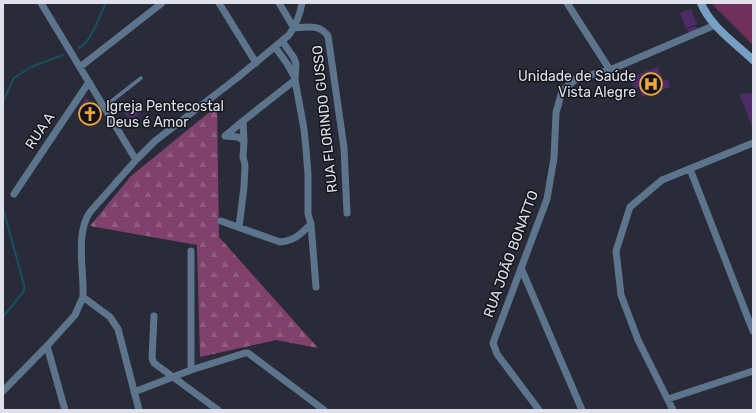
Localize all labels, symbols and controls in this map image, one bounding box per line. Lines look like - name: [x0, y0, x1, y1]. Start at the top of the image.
- street label: RUA FLORINDO GUSSO: [309, 44, 341, 194]
- place label: Unidade de Saúde Vista Alegre: [518, 68, 636, 101]
- hospital icon: Unidade de Saúde Vista Alegre: [638, 71, 664, 97]
- place label: Igreja Pentecostal Deus é Amor: [106, 98, 224, 131]
- church icon: Igreja Pentecostal Deus é Amor: [77, 101, 103, 127]
- street label: RUA A: [22, 109, 59, 152]
- street label: RUA JOÃO BONATTO: [479, 188, 542, 320]

